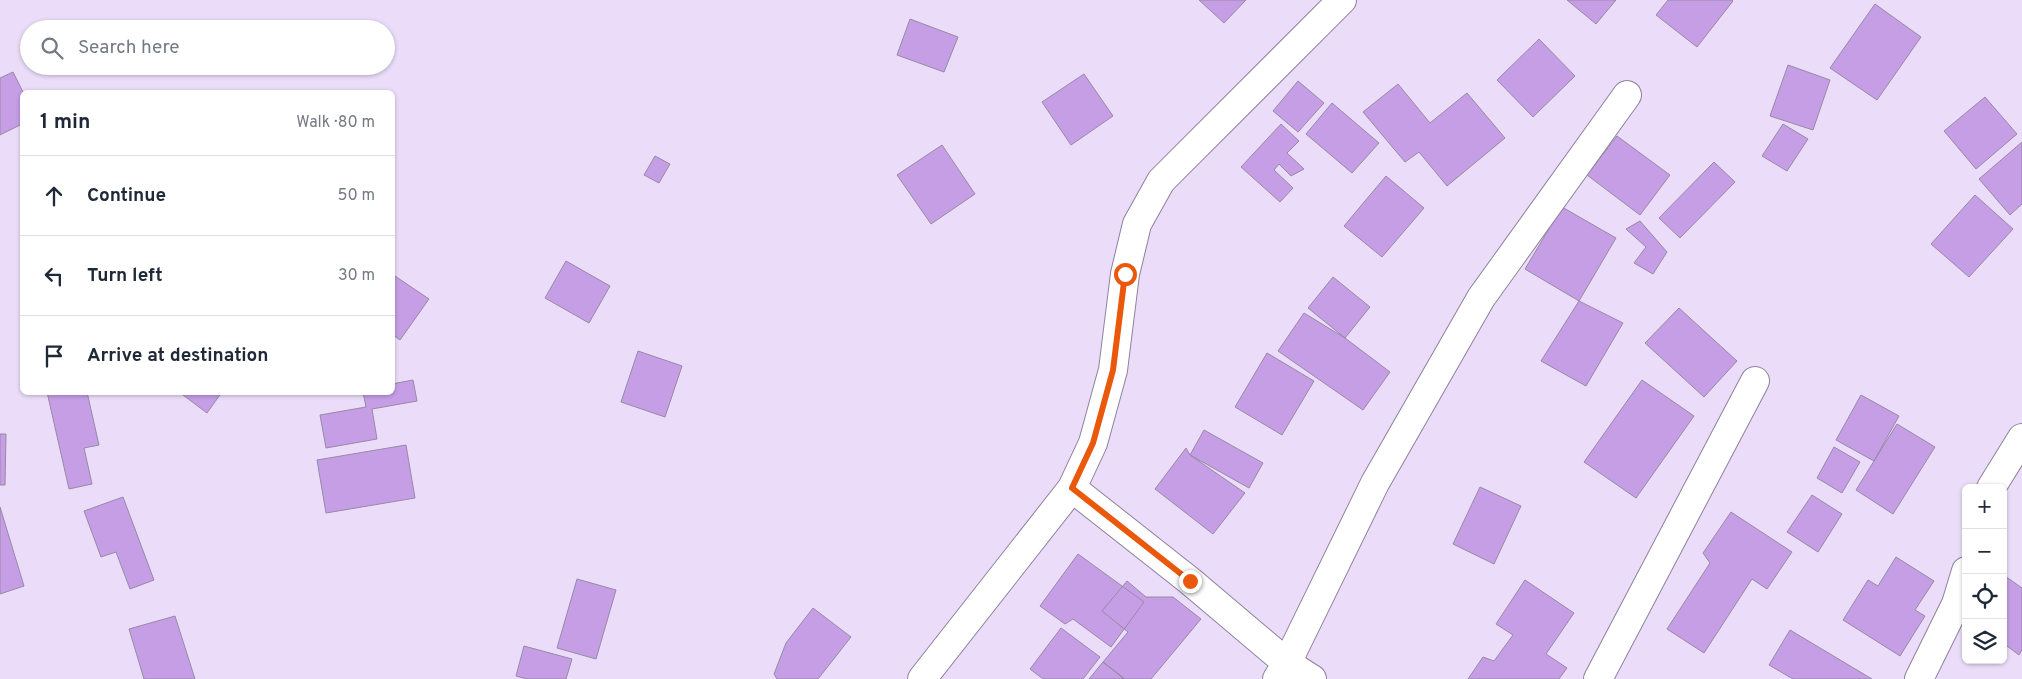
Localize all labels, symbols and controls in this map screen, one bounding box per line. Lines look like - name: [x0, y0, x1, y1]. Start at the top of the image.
- search box: [20, 20, 395, 75]
- icon: search: [38, 34, 66, 62]
- text: Search here: [78, 36, 180, 60]
- text: 1 min: [40, 109, 90, 136]
- text: Walk · 80 m: [296, 113, 375, 133]
- icon: ahead: [40, 182, 68, 210]
- text: Continue: [87, 184, 166, 208]
- text: 50 m: [338, 186, 375, 206]
- icon: left: [40, 262, 68, 290]
- route start: [1114, 263, 1137, 286]
- text: Turn left: [87, 264, 163, 288]
- text: 30 m: [338, 266, 375, 286]
- icon: arrive: [40, 342, 68, 370]
- text: Arrive at destination: [87, 344, 268, 368]
- map controls: [1962, 484, 2007, 664]
- button: +: [1962, 484, 2007, 529]
- button: −: [1962, 529, 2007, 574]
- route end: [1179, 570, 1202, 593]
- button: locate: [1962, 574, 2007, 619]
- button: layers: [1962, 619, 2007, 664]

